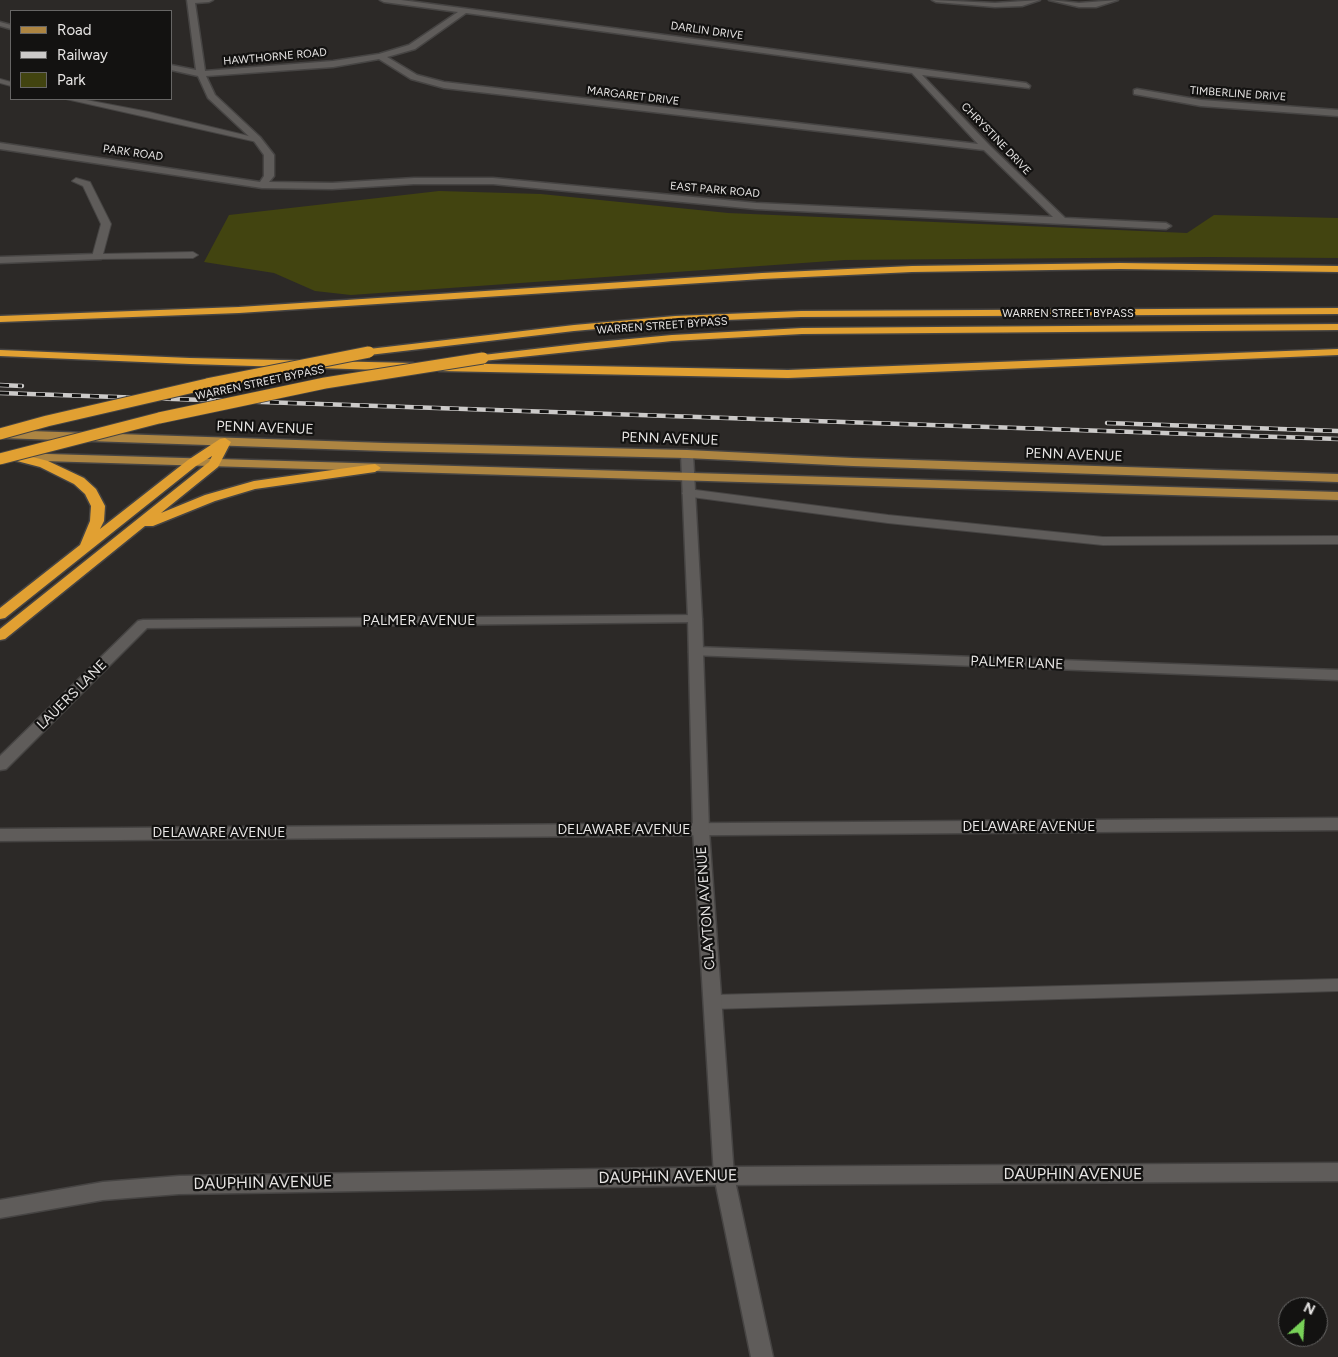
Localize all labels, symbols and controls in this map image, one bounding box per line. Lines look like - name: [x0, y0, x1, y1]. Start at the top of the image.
- legend: [10, 10, 172, 100]
- street label: DARLIN DRIVE: [670, 19, 744, 43]
- text: Road: [57, 21, 92, 39]
- text: Railway: [57, 46, 108, 64]
- street label: HAWTHORNE ROAD: [223, 46, 327, 68]
- text: Park: [57, 71, 86, 89]
- street label: MARGARET DRIVE: [586, 84, 680, 108]
- street label: TIMBERLINE DRIVE: [1189, 84, 1287, 104]
- street label: CHRYSTINE DRIVE: [958, 100, 1034, 178]
- street label: PARK ROAD: [102, 142, 164, 164]
- street label: EAST PARK ROAD: [670, 180, 760, 200]
- street label: WARREN STREET BYPASS: [1002, 307, 1134, 321]
- street label: WARREN STREET BYPASS: [596, 315, 728, 337]
- street label: WARREN STREET BYPASS: [194, 363, 326, 403]
- street label: PENN AVENUE: [216, 418, 314, 438]
- street label: PENN AVENUE: [621, 429, 719, 449]
- street label: PENN AVENUE: [1025, 445, 1123, 465]
- street label: PALMER AVENUE: [362, 613, 476, 629]
- street label: PALMER LANE: [970, 653, 1064, 673]
- street label: LAUERS LANE: [34, 657, 110, 733]
- street label: DELAWARE AVENUE: [962, 819, 1096, 835]
- street label: DELAWARE AVENUE: [557, 822, 691, 838]
- street label: DELAWARE AVENUE: [152, 825, 286, 841]
- street label: CLAYTON AVENUE: [693, 846, 719, 970]
- street label: DAUPHIN AVENUE: [1004, 1164, 1142, 1184]
- street label: DAUPHIN AVENUE: [598, 1166, 738, 1188]
- street label: DAUPHIN AVENUE: [193, 1172, 333, 1194]
- north arrow: [1278, 1297, 1328, 1347]
- text: N: [1301, 1299, 1318, 1319]

